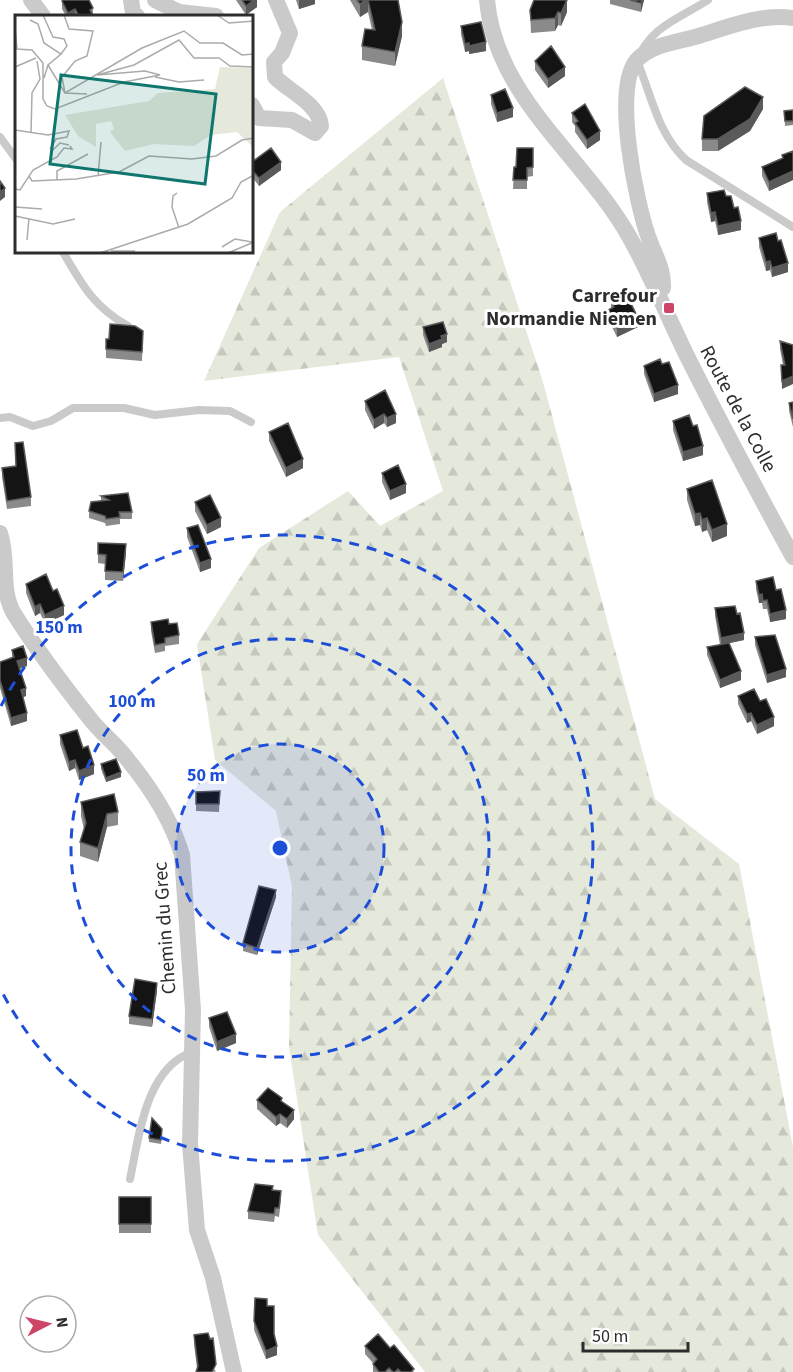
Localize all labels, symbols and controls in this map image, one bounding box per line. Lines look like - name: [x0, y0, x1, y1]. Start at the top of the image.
- inset map: [15, 15, 254, 254]
- place label: Carrefour Normandie Niemen: [486, 282, 657, 333]
- marker: Carrefour Normandie Niemen: [662, 301, 676, 315]
- street label: Route de la Colle: [693, 341, 783, 477]
- text: 150 m: [35, 615, 83, 640]
- text: 100 m: [108, 689, 156, 714]
- text: 50 m: [187, 763, 225, 788]
- centre of rings: [270, 838, 290, 858]
- street label: Chemin du Grec: [146, 861, 184, 995]
- north arrow: [18, 1294, 78, 1354]
- scale bar: [583, 1315, 688, 1353]
- text: N: [50, 1316, 73, 1329]
- text: 50 m: [592, 1324, 628, 1349]

